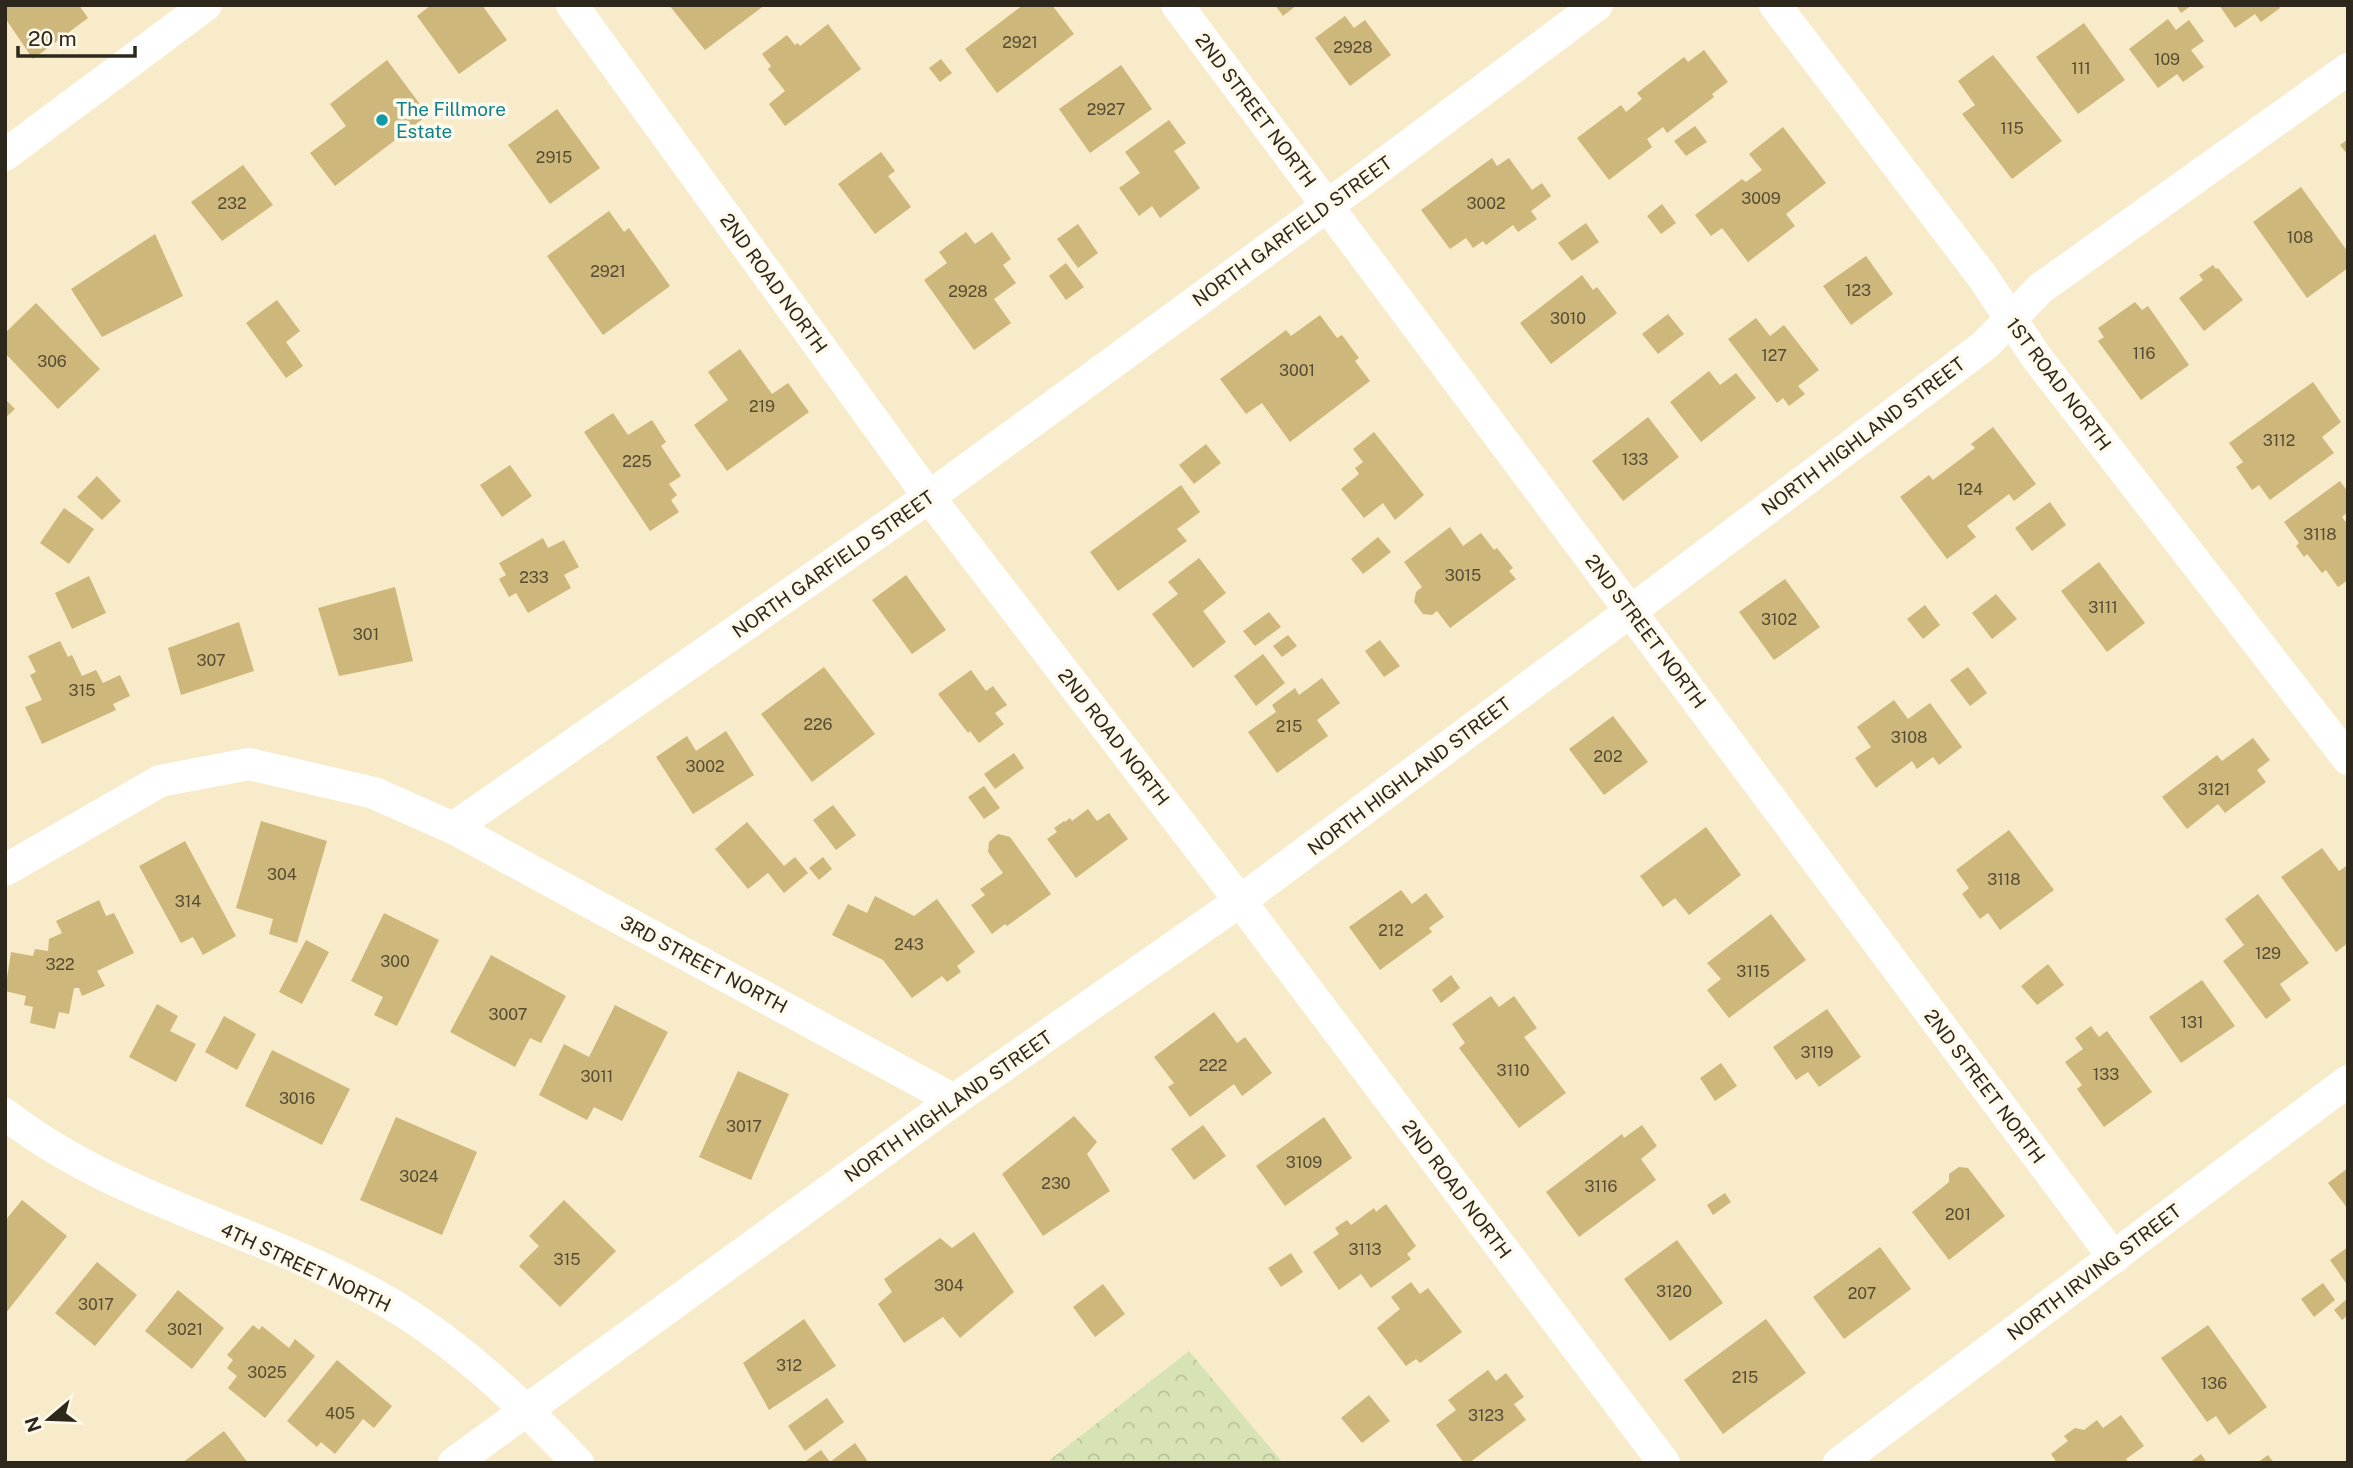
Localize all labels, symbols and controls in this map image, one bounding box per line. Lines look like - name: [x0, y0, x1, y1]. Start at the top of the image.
- scale bar: [18, 14, 135, 58]
- text: 20 m: [28, 26, 77, 51]
- street label: 2ND STREET NORTH: [1191, 29, 1321, 191]
- house number: 2921: [1002, 33, 1038, 52]
- house number: 2928: [1333, 38, 1373, 57]
- house number: 109: [2154, 50, 2180, 69]
- house number: 111: [2071, 59, 2091, 78]
- place label: The Fillmore Estate: [396, 98, 506, 142]
- house number: 2927: [1087, 100, 1125, 119]
- marker: The Fillmore Estate: [374, 112, 390, 128]
- house number: 115: [2000, 119, 2024, 138]
- house number: 2915: [536, 148, 572, 167]
- street label: NORTH GARFIELD STREET: [1188, 151, 1396, 311]
- house number: 3009: [1741, 189, 1781, 208]
- house number: 232: [217, 194, 247, 213]
- house number: 3002: [1467, 194, 1506, 213]
- street label: 2ND ROAD NORTH: [716, 209, 832, 357]
- house number: 108: [2287, 228, 2313, 247]
- house number: 2921: [590, 262, 626, 281]
- house number: 123: [1845, 281, 1871, 300]
- house number: 2928: [948, 282, 988, 301]
- house number: 3010: [1550, 309, 1586, 328]
- street label: 1ST ROAD NORTH: [2002, 313, 2116, 455]
- house number: 116: [2133, 344, 2156, 363]
- house number: 127: [1761, 346, 1787, 365]
- house number: 306: [37, 352, 67, 371]
- street label: NORTH HIGHLAND STREET: [1757, 352, 1969, 520]
- house number: 3001: [1279, 361, 1315, 380]
- house number: 219: [749, 397, 775, 416]
- house number: 3112: [2263, 431, 2295, 450]
- house number: 133: [1622, 450, 1648, 469]
- house number: 225: [622, 452, 652, 471]
- house number: 124: [1957, 480, 1983, 499]
- street label: NORTH GARFIELD STREET: [728, 486, 938, 642]
- house number: 3118: [2303, 525, 2337, 544]
- street label: 2ND STREET NORTH: [1581, 550, 1711, 712]
- house number: 3015: [1445, 566, 1481, 585]
- house number: 233: [519, 568, 549, 587]
- house number: 3111: [2088, 598, 2118, 617]
- house number: 3102: [1761, 610, 1797, 629]
- house number: 301: [353, 625, 379, 644]
- house number: 307: [196, 651, 226, 670]
- street label: 2ND ROAD NORTH: [1054, 664, 1174, 810]
- house number: 315: [69, 681, 95, 700]
- street label: NORTH HIGHLAND STREET: [1303, 692, 1515, 860]
- house number: 226: [803, 715, 833, 734]
- house number: 215: [1276, 717, 1302, 736]
- house number: 3108: [1891, 728, 1927, 747]
- house number: 202: [1594, 747, 1622, 766]
- house number: 3002: [686, 757, 725, 776]
- house number: 3121: [2198, 780, 2230, 799]
- house number: 304: [267, 865, 297, 884]
- house number: 3118: [1987, 870, 2021, 889]
- house number: 314: [175, 892, 201, 911]
- street label: 3RD STREET NORTH: [617, 911, 791, 1017]
- house number: 212: [1378, 921, 1404, 940]
- house number: 243: [894, 935, 924, 954]
- house number: 129: [2255, 944, 2281, 963]
- house number: 300: [380, 952, 410, 971]
- house number: 322: [45, 955, 75, 974]
- house number: 3115: [1736, 962, 1770, 981]
- house number: 3007: [489, 1005, 527, 1024]
- street label: 2ND STREET NORTH: [1920, 1005, 2050, 1167]
- house number: 131: [2180, 1013, 2204, 1032]
- street label: NORTH HIGHLAND STREET: [840, 1026, 1056, 1186]
- house number: 3119: [1800, 1043, 1834, 1062]
- house number: 222: [1199, 1056, 1227, 1075]
- house number: 3110: [1497, 1061, 1530, 1080]
- house number: 133: [2093, 1065, 2119, 1084]
- house number: 3011: [581, 1067, 613, 1086]
- house number: 3016: [279, 1089, 315, 1108]
- street label: 2ND ROAD NORTH: [1398, 1116, 1516, 1262]
- house number: 3017: [726, 1117, 762, 1136]
- house number: 3109: [1286, 1153, 1322, 1172]
- house number: 3024: [399, 1167, 439, 1186]
- house number: 230: [1041, 1174, 1071, 1193]
- house number: 3116: [1584, 1177, 1618, 1196]
- street label: NORTH IRVING STREET: [2003, 1199, 2185, 1345]
- house number: 201: [1945, 1205, 1971, 1224]
- street label: 4TH STREET NORTH: [217, 1218, 395, 1316]
- house number: 3113: [1348, 1240, 1382, 1259]
- house number: 315: [554, 1250, 580, 1269]
- house number: 304: [934, 1276, 964, 1295]
- house number: 3120: [1656, 1282, 1692, 1301]
- house number: 207: [1848, 1284, 1876, 1303]
- house number: 3017: [78, 1295, 114, 1314]
- house number: 3021: [167, 1320, 203, 1339]
- house number: 312: [776, 1356, 802, 1375]
- house number: 3025: [247, 1363, 287, 1382]
- house number: 215: [1732, 1368, 1758, 1387]
- house number: 136: [2201, 1374, 2227, 1393]
- north arrow: [14, 1384, 84, 1454]
- house number: 405: [325, 1404, 355, 1423]
- house number: 3123: [1468, 1406, 1504, 1425]
- text: N: [20, 1414, 46, 1435]

